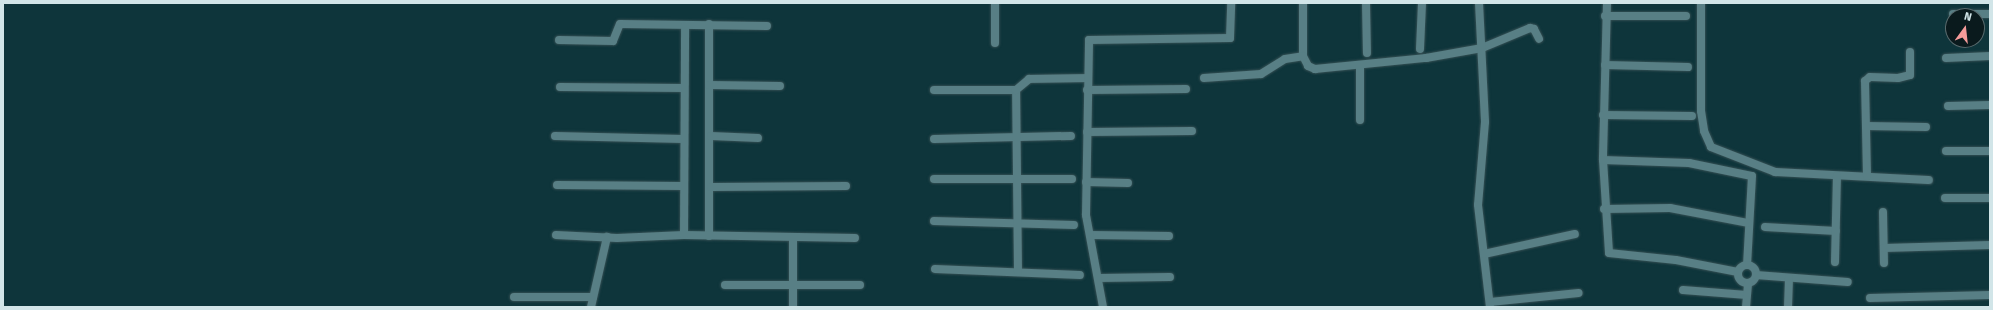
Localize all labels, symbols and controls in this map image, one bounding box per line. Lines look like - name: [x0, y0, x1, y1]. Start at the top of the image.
- north arrow: [1945, 8, 1985, 48]
- text: N: [1963, 10, 1973, 24]

